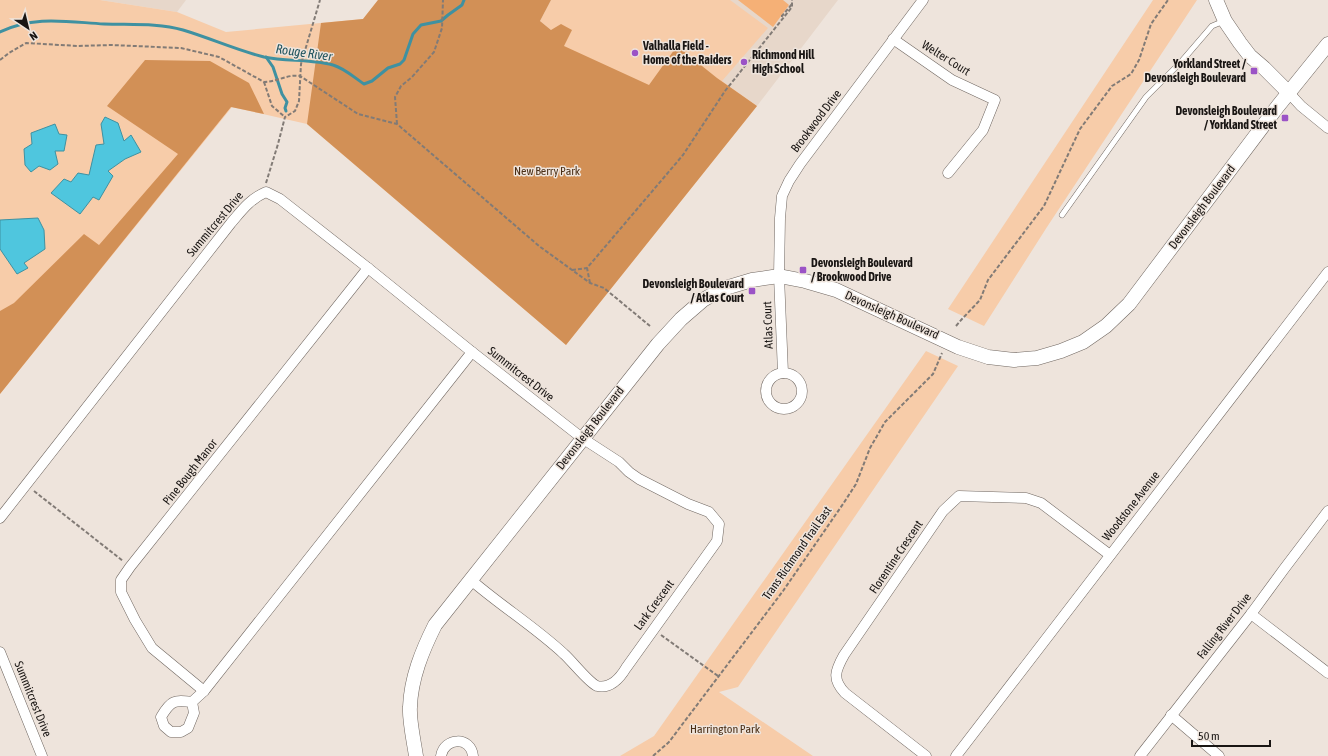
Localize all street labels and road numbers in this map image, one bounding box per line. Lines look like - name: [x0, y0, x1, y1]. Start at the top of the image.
- street label: Welter Court: [919, 38, 973, 79]
- street label: Brookwood Drive: [788, 87, 844, 155]
- street label: Devonsleigh Boulevard: [1166, 162, 1238, 252]
- street label: Summitcrest Drive: [184, 189, 246, 259]
- street label: Devonsleigh Boulevard: [843, 288, 941, 342]
- street label: Atlas Court: [760, 300, 776, 349]
- street label: Summitcrest Drive: [485, 344, 557, 404]
- street label: Devonsleigh Boulevard: [553, 384, 627, 472]
- street label: Pine Bough Manor: [160, 436, 220, 508]
- street label: Woodstone Avenue: [1099, 468, 1163, 544]
- street label: Trans Richmond Trail East: [759, 503, 835, 602]
- street label: Florentine Crescent: [866, 517, 926, 596]
- street label: Lark Crescent: [631, 577, 677, 633]
- street label: Falling River Drive: [1194, 590, 1254, 662]
- street label: Summitcrest Drive: [11, 659, 55, 739]

